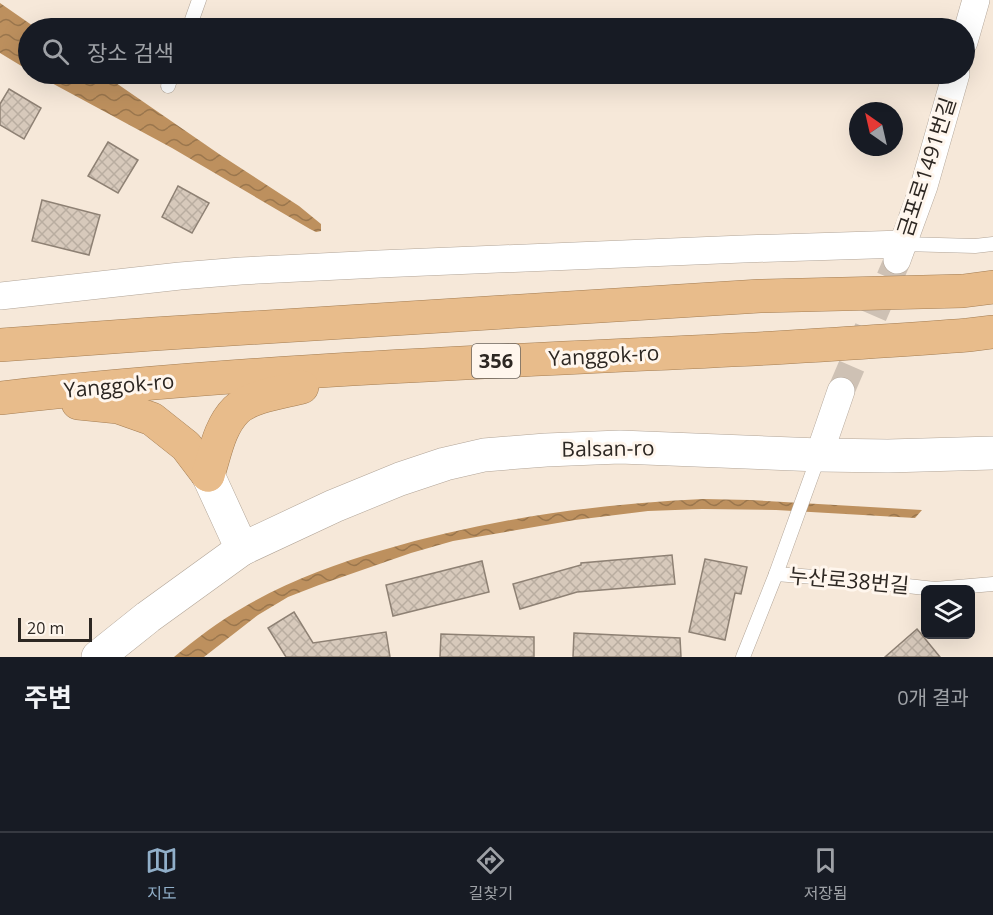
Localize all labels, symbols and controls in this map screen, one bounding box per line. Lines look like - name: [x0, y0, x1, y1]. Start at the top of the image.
- search box: [18, 18, 975, 84]
- icon: search: [39, 35, 72, 68]
- text: 장소 검색: [87, 37, 174, 67]
- street label: 금포로1491번길: [890, 94, 962, 240]
- north arrow: [849, 102, 903, 156]
- street label: Yanggok-ro: [548, 338, 660, 372]
- road number: 356: [472, 344, 520, 378]
- street label: Yanggok-ro: [63, 366, 175, 404]
- street label: Balsan-ro: [561, 433, 655, 463]
- street label: 누산로38번길: [788, 561, 910, 599]
- map controls: [921, 585, 975, 639]
- button: layers: [921, 585, 975, 639]
- scale bar: [18, 615, 92, 642]
- text: 20 m: [27, 617, 64, 639]
- text: 주변: [24, 679, 72, 715]
- text: 0개 결과: [897, 684, 969, 711]
- tab: 지도: [145, 844, 178, 904]
- tab: 길찾기: [469, 844, 513, 904]
- tab: 저장됨: [804, 844, 848, 904]

